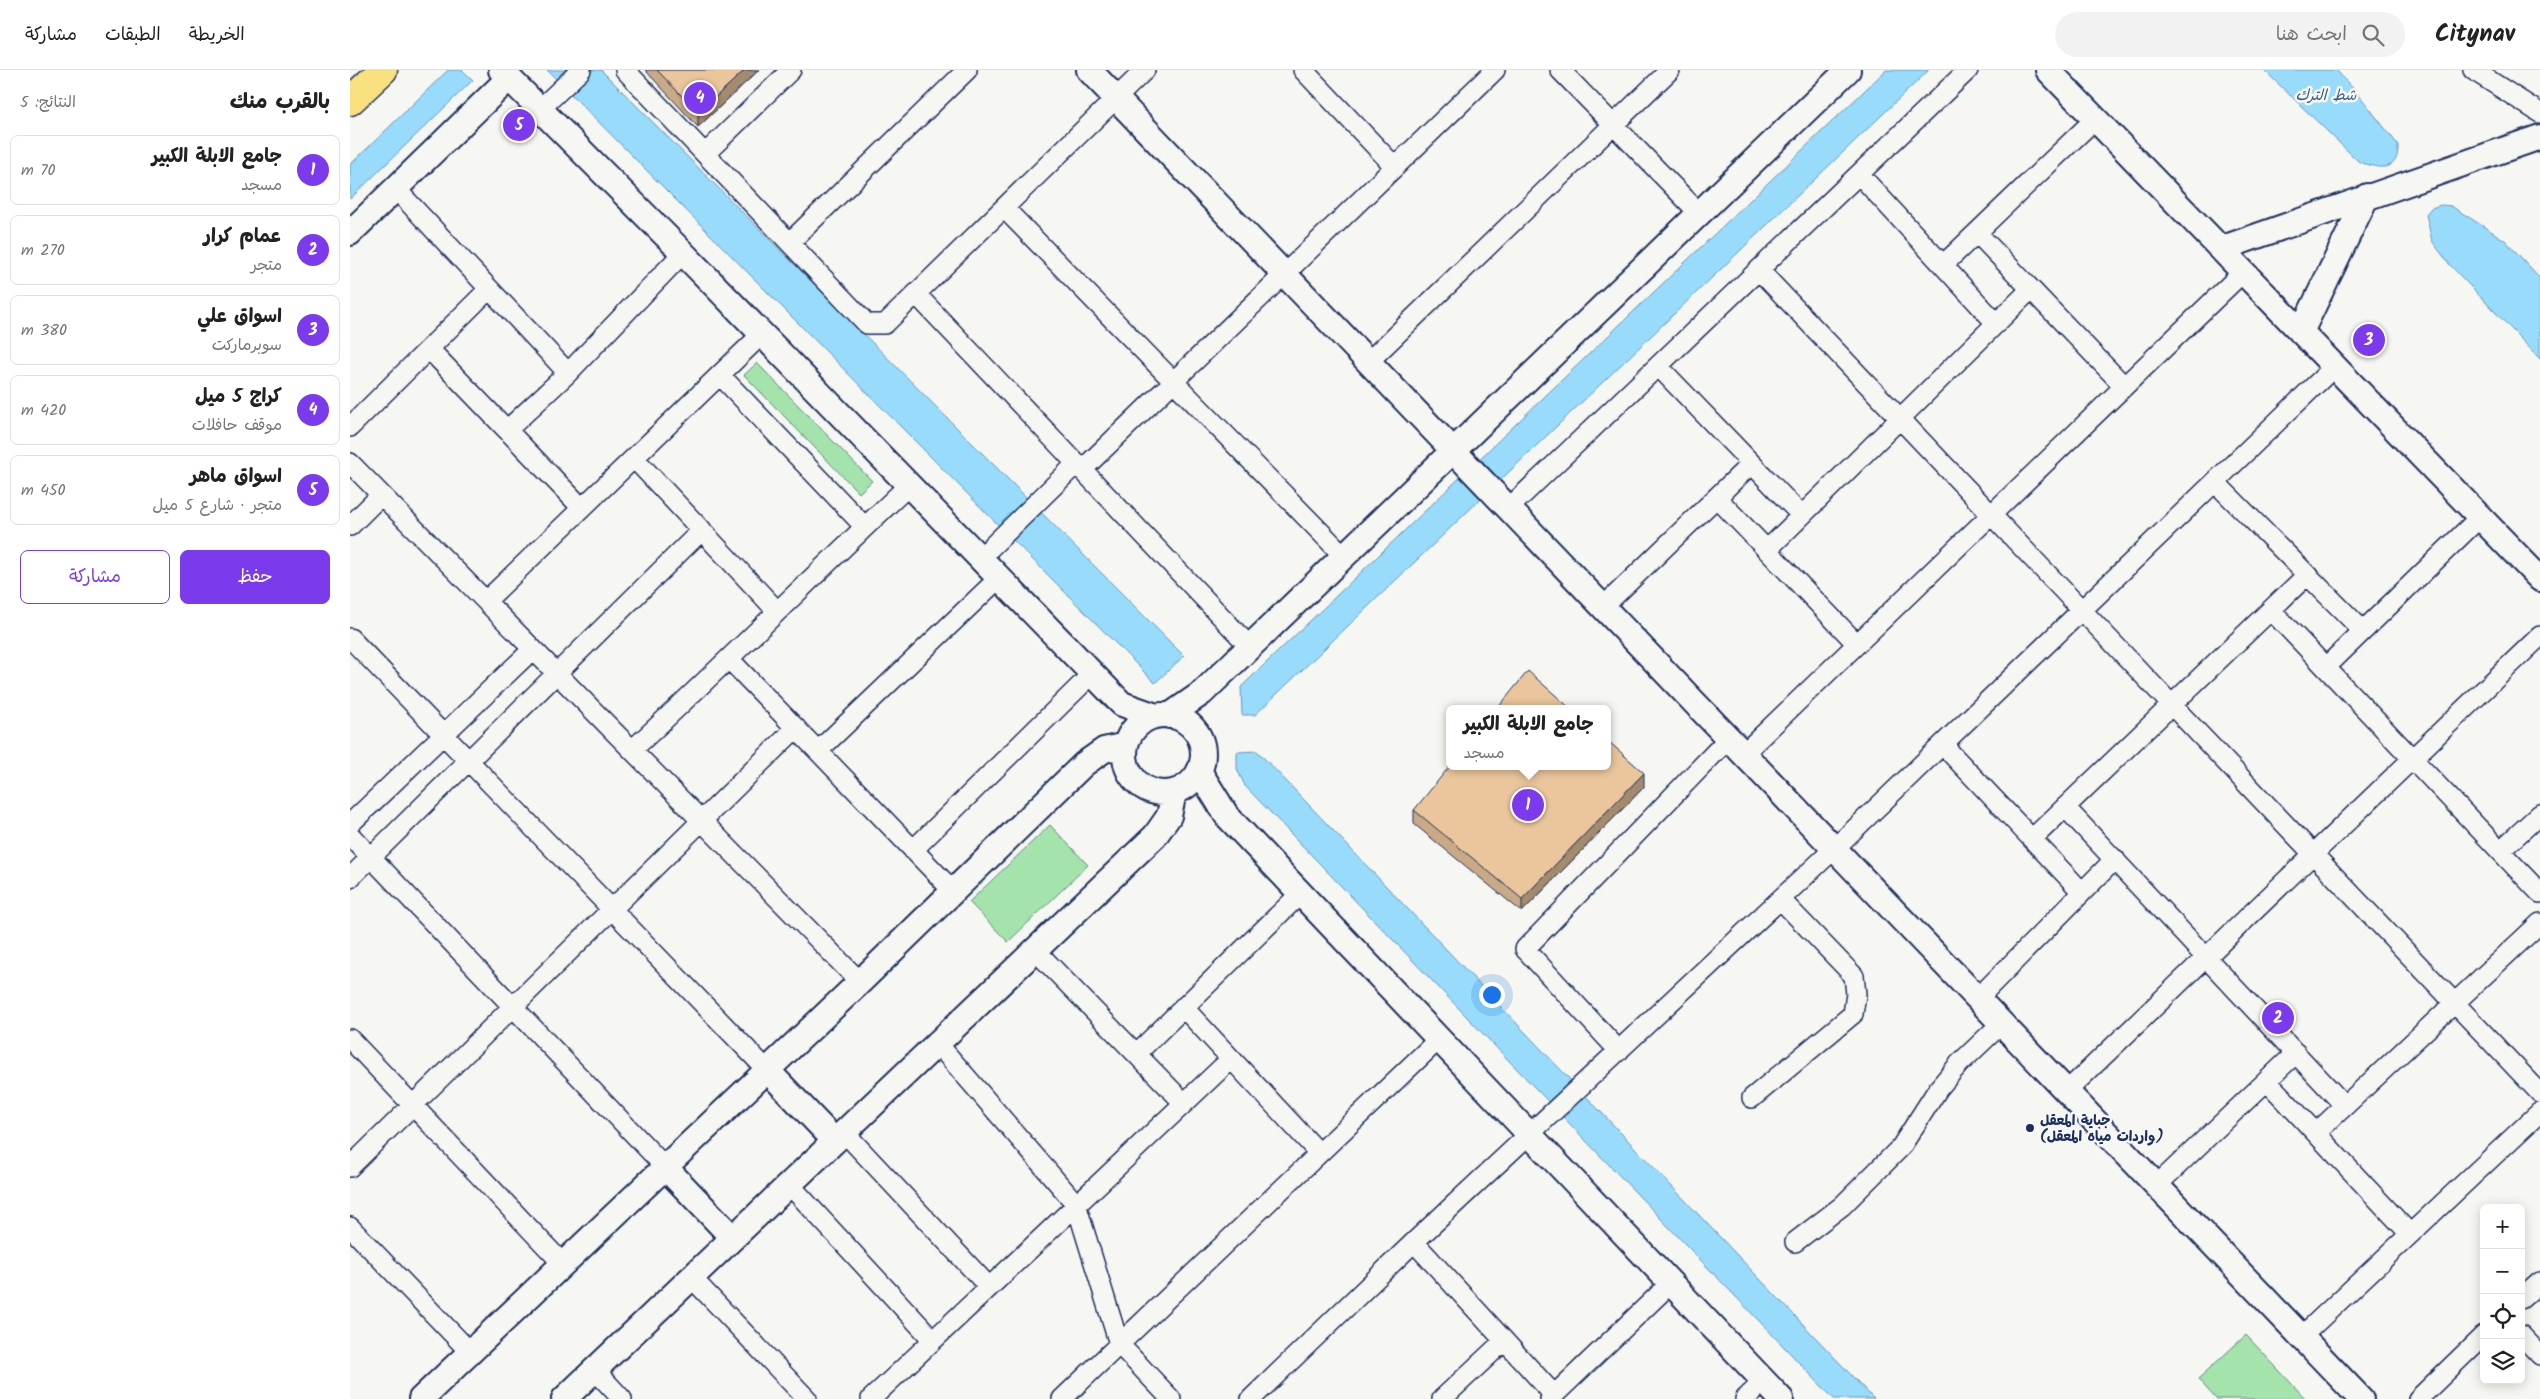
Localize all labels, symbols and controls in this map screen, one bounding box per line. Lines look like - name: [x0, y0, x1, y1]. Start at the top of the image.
- search box: [2055, 12, 2405, 57]
- text: Citynav: [2435, 15, 2515, 54]
- text: ابحث هنا: [2276, 20, 2347, 50]
- text: مشاركة: [25, 21, 77, 50]
- text: الطبقات: [105, 21, 161, 50]
- text: الخريطة: [189, 21, 245, 50]
- icon: search: [2359, 21, 2387, 49]
- pin: 4: [684, 79, 716, 117]
- water label: شط الترك: [2296, 84, 2357, 108]
- text: بالقرب منك: [230, 86, 330, 119]
- text: النتائج: 5: [20, 90, 76, 115]
- pin: 5: [503, 106, 535, 144]
- text: جامع الابلة الكبير: [152, 142, 282, 172]
- text: 70 m: [21, 158, 56, 183]
- text: 1: [311, 158, 315, 183]
- text: مسجد: [241, 173, 282, 198]
- text: عمام كرار: [204, 222, 282, 252]
- text: 270 m: [21, 238, 65, 263]
- text: 2: [308, 238, 318, 263]
- text: متجر: [251, 253, 282, 278]
- text: اسواق علي: [197, 302, 282, 332]
- text: 380 m: [21, 318, 67, 343]
- text: 3: [309, 318, 317, 343]
- pin: 3: [2353, 321, 2385, 359]
- text: سوبرماركت: [212, 333, 282, 358]
- text: كراج 5 ميل: [195, 382, 282, 412]
- text: 420 m: [21, 398, 66, 423]
- text: 4: [309, 398, 317, 423]
- text: موقف حافلات: [192, 413, 282, 438]
- text: اسواق ماهر: [190, 462, 282, 492]
- text: 450 m: [21, 478, 66, 503]
- text: 5: [309, 478, 317, 503]
- text: متجر · شارع 5 ميل: [152, 493, 282, 518]
- button: مشاركة: [20, 550, 170, 604]
- button: حفظ: [180, 550, 330, 604]
- popup: [1446, 705, 1611, 770]
- text: جامع الابلة الكبير: [1463, 710, 1594, 740]
- text: مسجد: [1463, 741, 1504, 766]
- pin: 1: [1512, 786, 1544, 824]
- your location: [1479, 982, 1505, 1008]
- pin: 2: [2262, 999, 2294, 1037]
- place label: جباية المعقل (واردات مياه المعقل): [2040, 1110, 2164, 1148]
- marker: جباية المعقل (واردات مياه المعقل): [2024, 1122, 2036, 1134]
- map controls: [2480, 1204, 2525, 1384]
- button: +: [2480, 1204, 2525, 1249]
- button: −: [2480, 1249, 2525, 1294]
- button: locate: [2480, 1294, 2525, 1339]
- button: layers: [2480, 1339, 2525, 1384]

